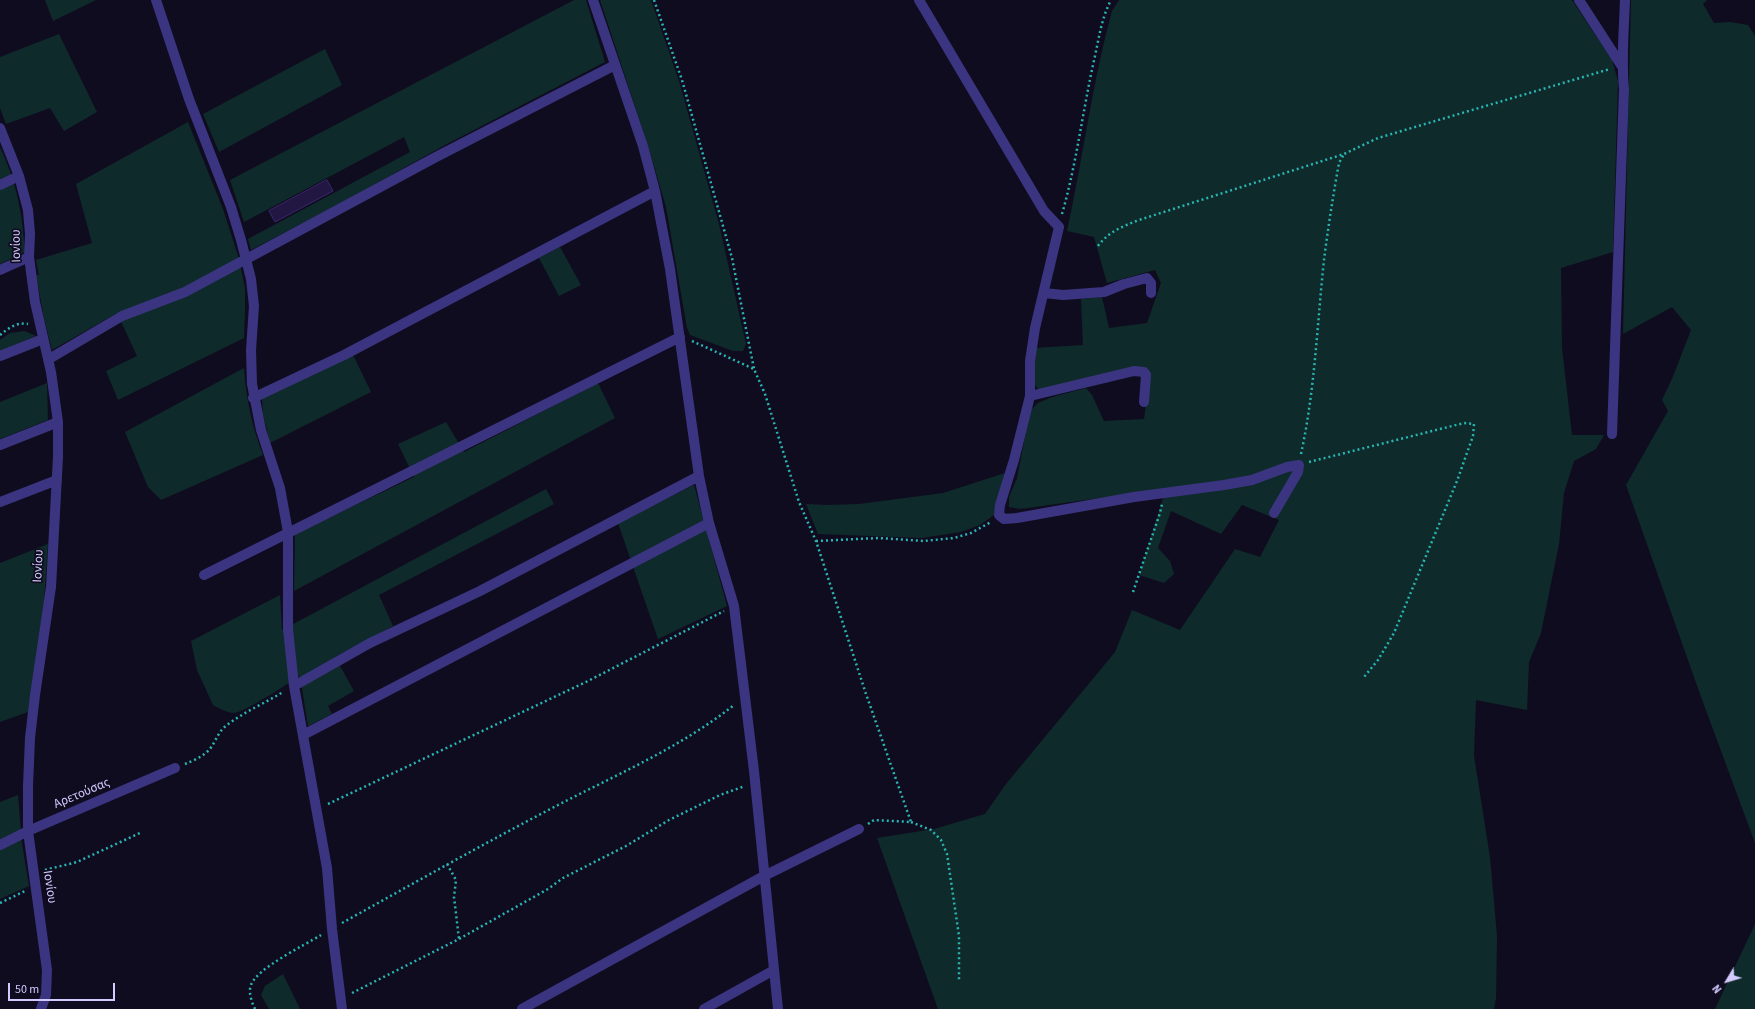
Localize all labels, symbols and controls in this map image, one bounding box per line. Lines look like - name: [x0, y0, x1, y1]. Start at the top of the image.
- street label: Ιονίου: [9, 229, 25, 263]
- street label: Ιονίου: [30, 549, 48, 583]
- street label: Αρετούσας: [52, 775, 112, 813]
- street label: Ιονίου: [39, 869, 59, 905]
- north arrow: [1707, 961, 1747, 1001]
- scale bar: [10, 975, 117, 1001]
- text: 50 m: [15, 981, 39, 998]
- text: N: [1709, 981, 1725, 996]

